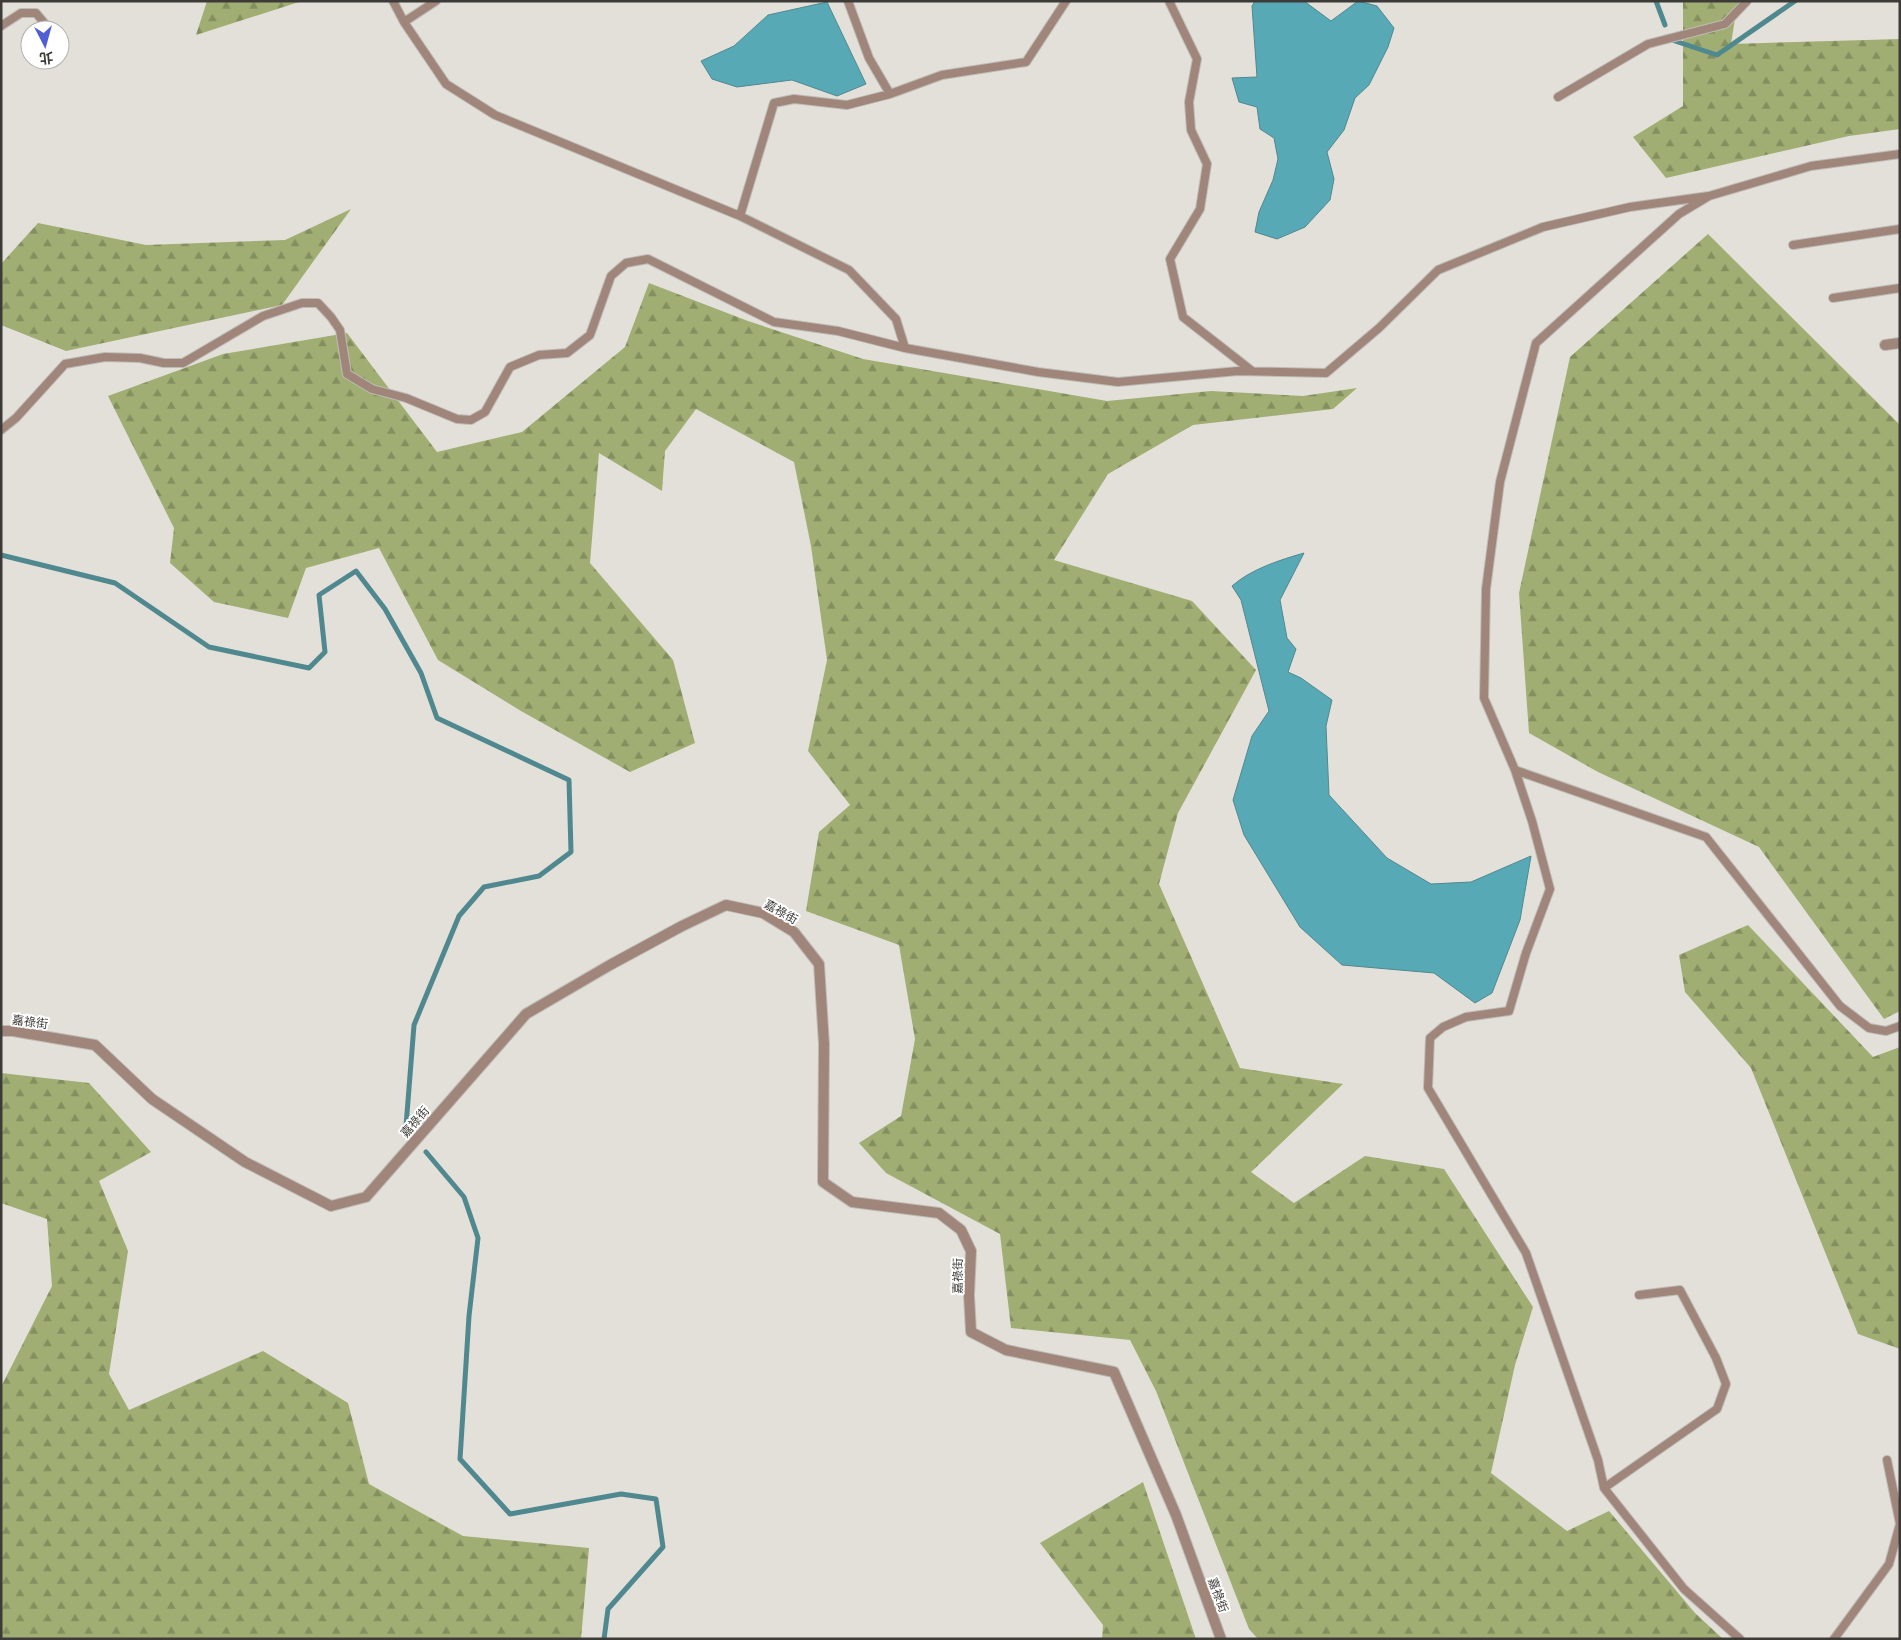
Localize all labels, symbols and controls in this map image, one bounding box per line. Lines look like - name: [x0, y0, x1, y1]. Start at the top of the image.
- north arrow: [20, 20, 70, 70]
- text: 北: [38, 48, 54, 69]
- street label: 嘉祿街: [761, 895, 801, 928]
- street label: 嘉祿街: [11, 1011, 49, 1032]
- street label: 嘉祿街: [396, 1103, 433, 1141]
- street label: 嘉祿街: [949, 1258, 966, 1294]
- street label: 嘉祿街: [1204, 1575, 1233, 1615]

